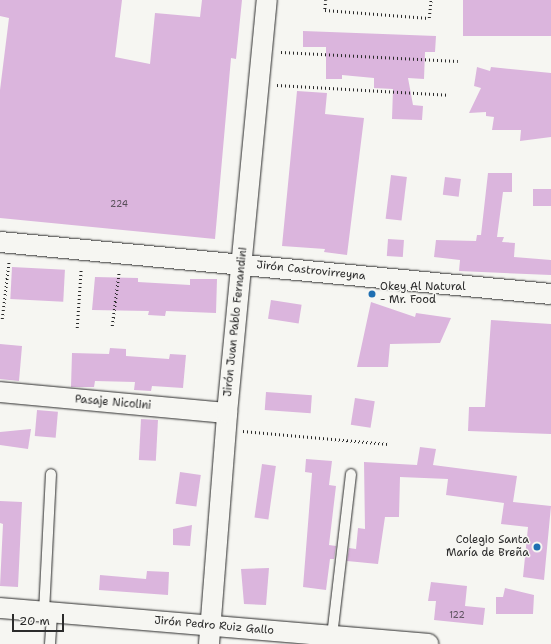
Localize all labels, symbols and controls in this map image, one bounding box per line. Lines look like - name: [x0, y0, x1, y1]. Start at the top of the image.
- house number: 224: [110, 199, 128, 209]
- street label: Jirón Juan Pablo Fernandini: [222, 247, 250, 397]
- street label: Jirón Castrovirreyna: [256, 259, 366, 283]
- place label: Okey Al Natural - Mr. Food: [380, 281, 465, 307]
- marker: Okey Al Natural - Mr. Food: [367, 289, 377, 299]
- street label: Pasaje Nicolini: [74, 393, 152, 413]
- place label: Colegio Santa María de Breña: [446, 534, 529, 560]
- marker: Colegio Santa María de Breña: [532, 542, 542, 552]
- scale bar: [14, 606, 66, 632]
- house number: 122: [449, 610, 465, 620]
- text: 20 m: [19, 613, 50, 629]
- street label: Jirón Pedro Ruiz Gallo: [154, 614, 274, 638]

